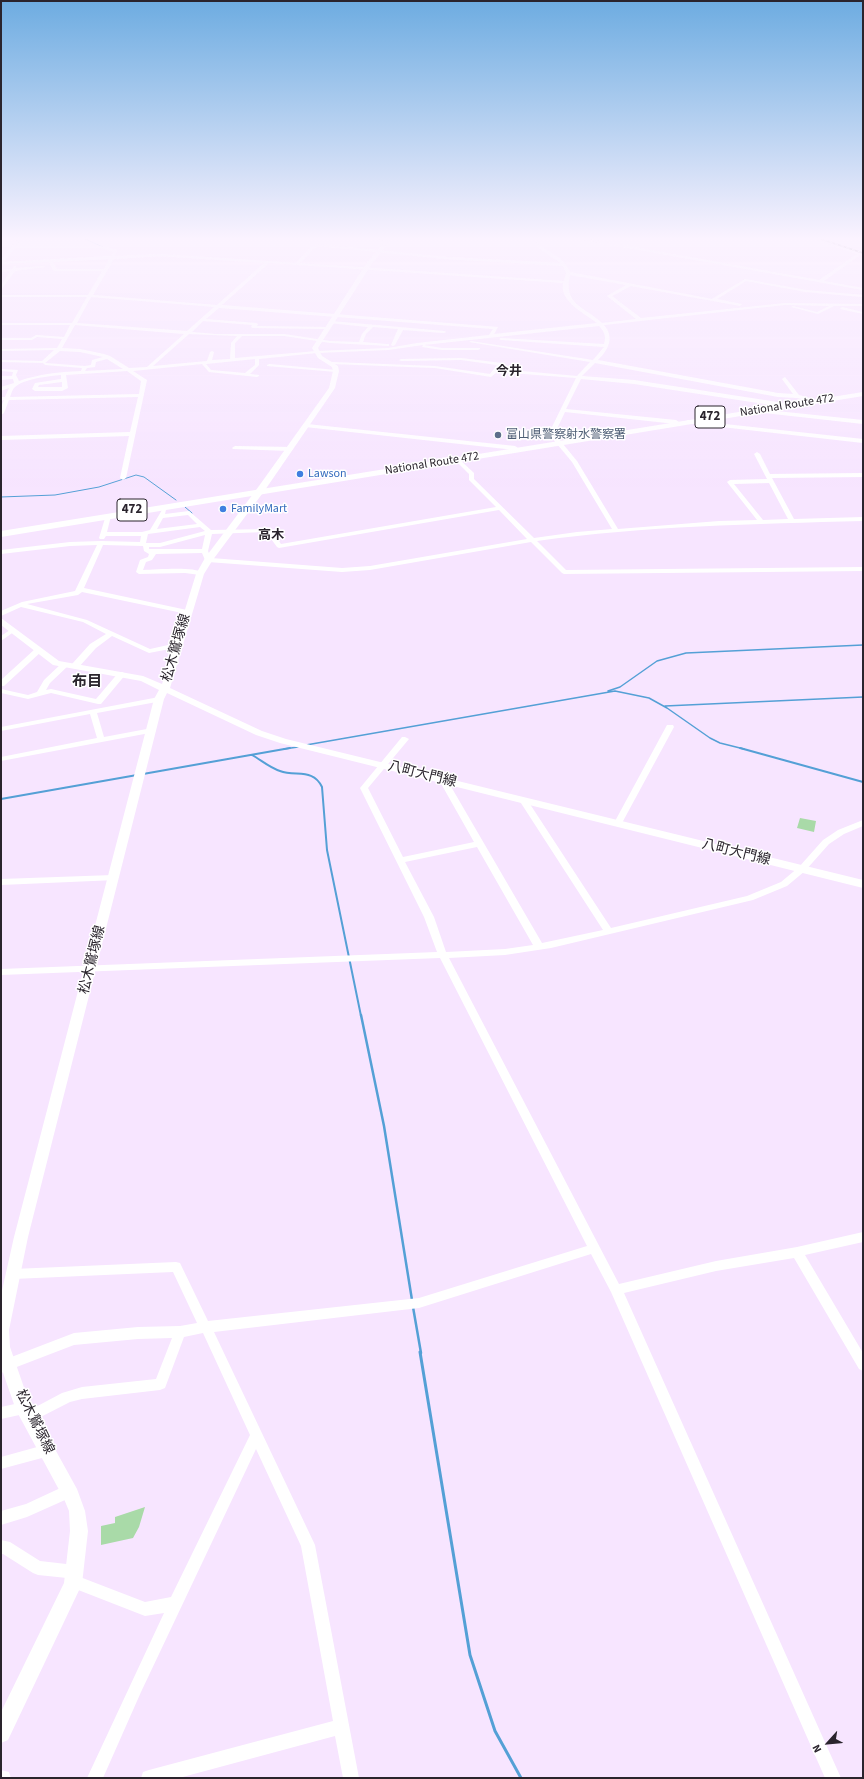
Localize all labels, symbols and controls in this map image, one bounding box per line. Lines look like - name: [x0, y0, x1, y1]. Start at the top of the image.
- district label: 今井: [496, 364, 522, 380]
- street label: National Route 472: [739, 391, 835, 421]
- road number: 472: [695, 406, 725, 428]
- place label: 富山県警察射水警察署: [506, 428, 626, 442]
- marker: 富山県警察射水警察署: [493, 430, 503, 440]
- street label: National Route 472: [384, 449, 480, 479]
- place label: Lawson: [308, 467, 347, 481]
- marker: Lawson: [295, 469, 305, 479]
- road number: 472: [117, 499, 147, 521]
- place label: FamilyMart: [231, 502, 287, 516]
- marker: FamilyMart: [218, 504, 228, 514]
- district label: 高木: [258, 528, 284, 544]
- street label: 松木鷲塚線: [159, 612, 195, 684]
- district label: 布目: [72, 674, 102, 692]
- street label: 八町大門線: [386, 758, 458, 792]
- street label: 八町大門線: [700, 836, 772, 870]
- street label: 松木鷲塚線: [76, 924, 110, 996]
- street label: 松木鷲塚線: [11, 1387, 57, 1457]
- north arrow: [808, 1723, 848, 1763]
- text: N: [809, 1742, 825, 1755]

